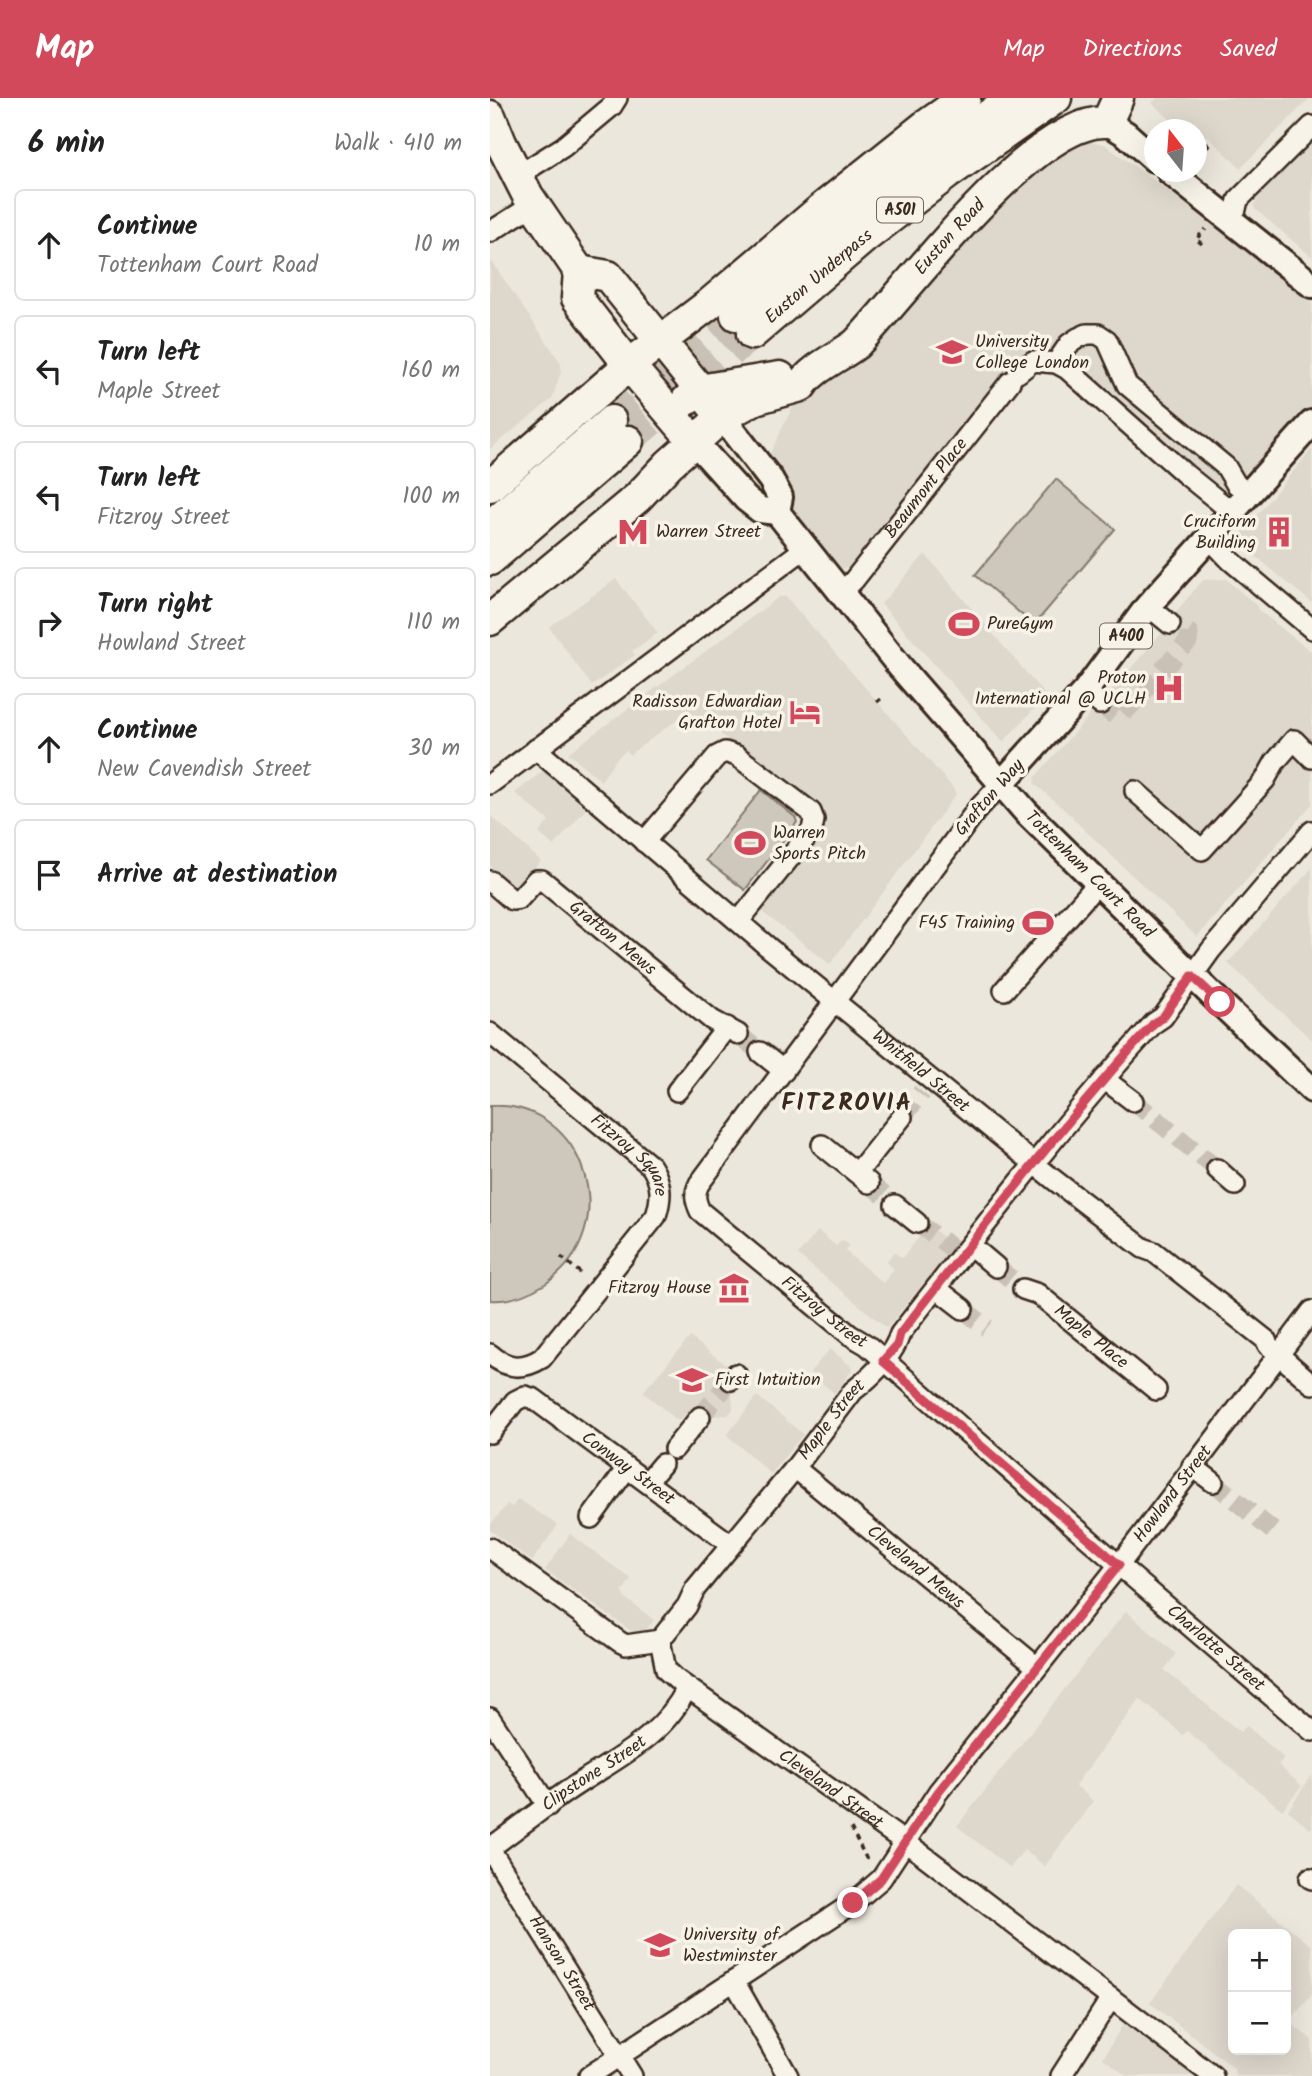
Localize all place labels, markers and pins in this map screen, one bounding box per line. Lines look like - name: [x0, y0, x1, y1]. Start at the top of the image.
- place label: University College London: [975, 328, 1089, 378]
- school or university icon: University College London: [935, 335, 969, 369]
- place label: Cruciform Building: [1183, 508, 1256, 558]
- metro station icon: Warren Street: [616, 515, 650, 549]
- building icon: Cruciform Building: [1262, 515, 1296, 549]
- place label: Warren Street: [656, 518, 762, 547]
- sports icon: PureGym: [947, 607, 981, 641]
- place label: PureGym: [987, 610, 1053, 639]
- place label: Proton International @ UCLH: [975, 664, 1146, 714]
- hospital icon: Proton International @ UCLH: [1152, 671, 1186, 705]
- place label: Radisson Edwardian Grafton Hotel: [632, 688, 783, 738]
- hotel icon: Radisson Edwardian Grafton Hotel: [788, 695, 822, 729]
- place label: Warren Sports Pitch: [773, 819, 866, 869]
- sports icon: Warren Sports Pitch: [733, 826, 767, 860]
- sports icon: F45 Training: [1021, 906, 1055, 940]
- place label: F45 Training: [918, 909, 1015, 938]
- museum icon: Fitzroy House: [717, 1271, 751, 1305]
- place label: Fitzroy House: [608, 1274, 711, 1303]
- school or university icon: First Intuition: [675, 1363, 709, 1397]
- place label: First Intuition: [715, 1366, 821, 1395]
- place label: University of Westminster: [683, 1921, 781, 1971]
- school or university icon: University of Westminster: [643, 1928, 677, 1962]

